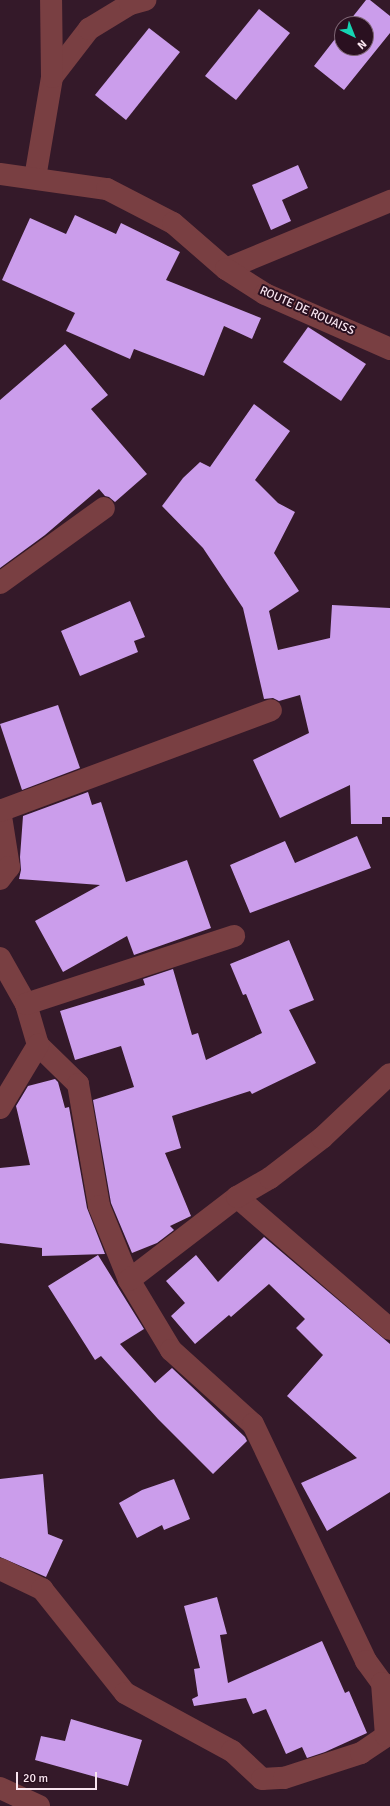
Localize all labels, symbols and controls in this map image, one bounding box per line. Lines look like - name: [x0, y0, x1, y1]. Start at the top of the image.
- north arrow: [334, 16, 374, 56]
- text: N: [355, 37, 369, 52]
- street label: ROUTE DE ROUAISS: [257, 284, 357, 338]
- scale bar: [18, 1764, 99, 1790]
- text: 20 m: [23, 1771, 48, 1786]

